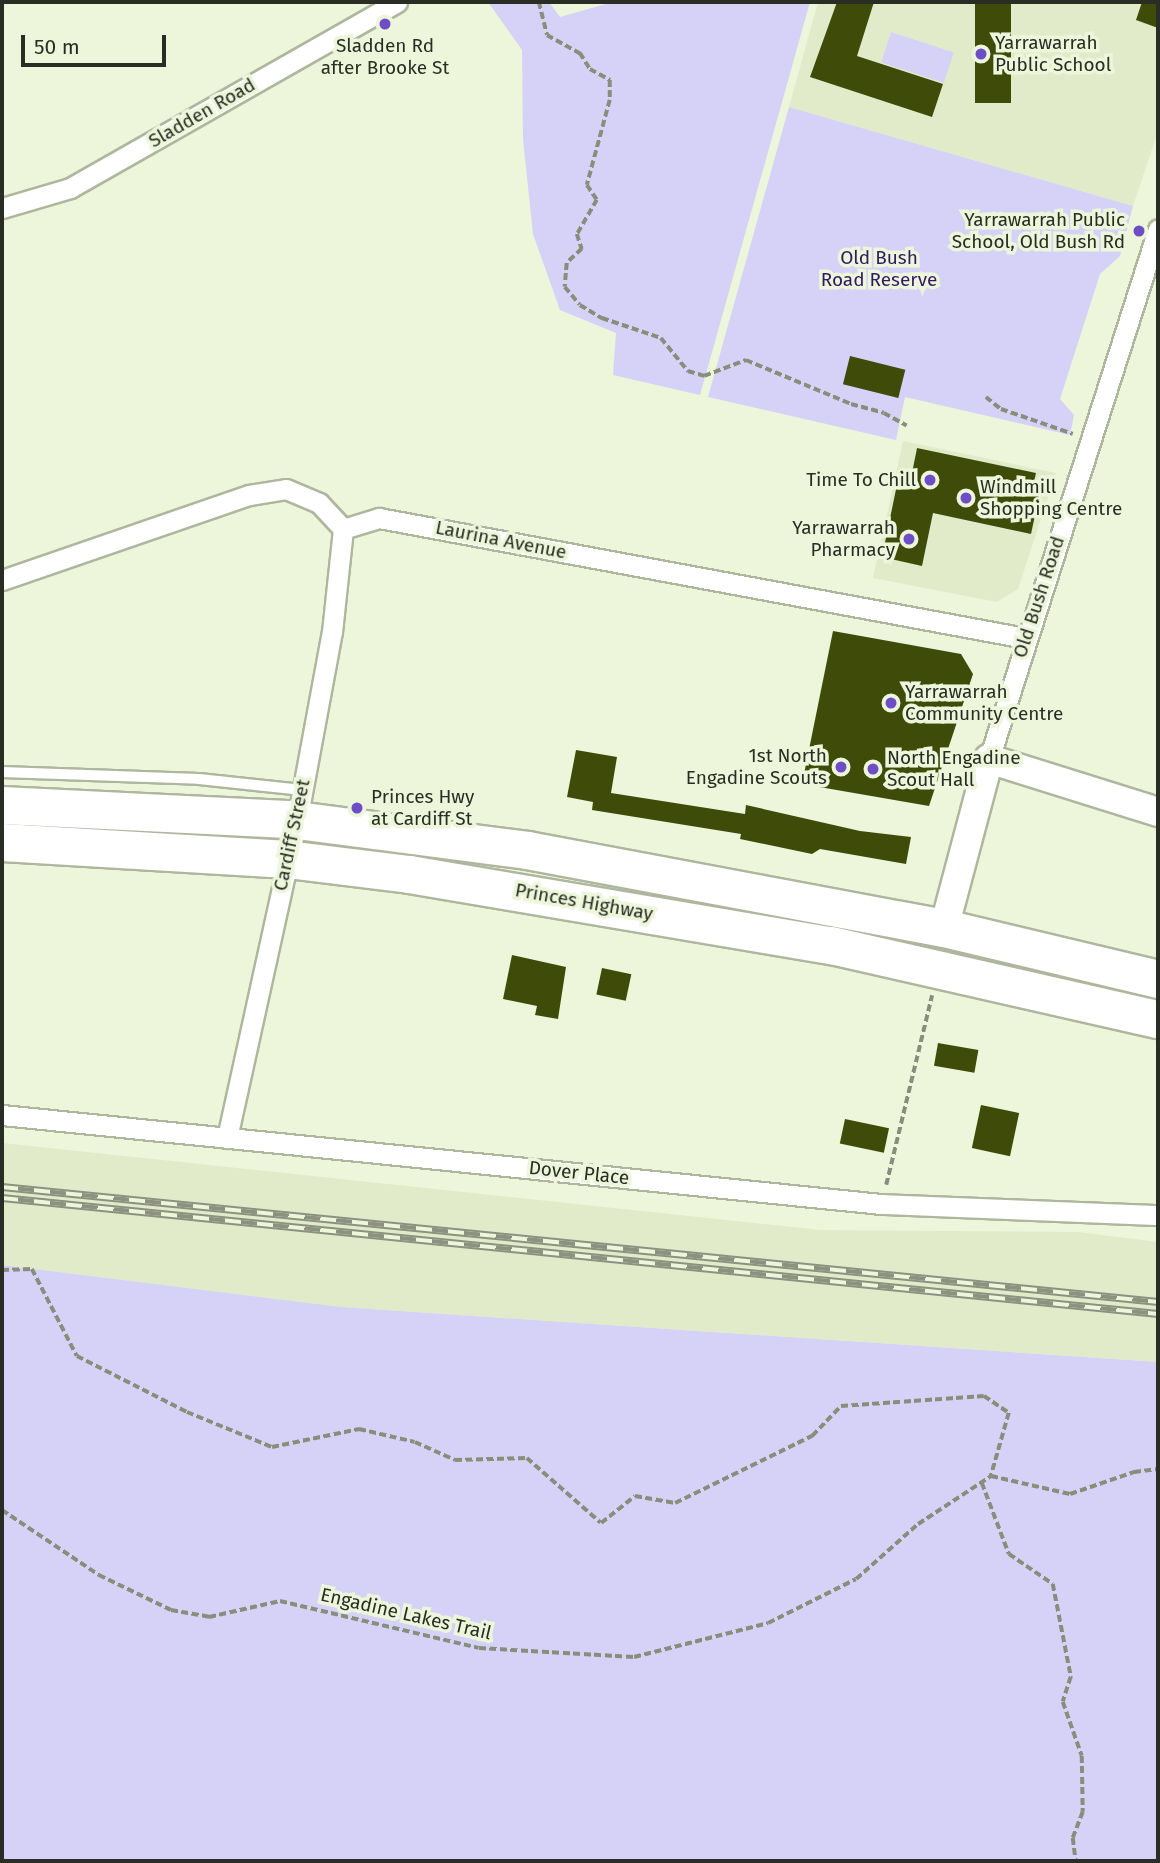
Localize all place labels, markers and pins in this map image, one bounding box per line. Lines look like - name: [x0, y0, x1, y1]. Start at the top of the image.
- marker: Sladden Rd after Brooke St: [377, 16, 393, 32]
- place label: Yarrawarrah Public School: [995, 32, 1111, 76]
- place label: Sladden Rd after Brooke St: [321, 35, 449, 79]
- marker: Yarrawarrah Public School: [973, 46, 989, 62]
- place label: Yarrawarrah Public School, Old Bush Rd: [952, 209, 1125, 253]
- marker: Yarrawarrah Public School, Old Bush Rd: [1131, 223, 1147, 239]
- place label: Time To Chill: [806, 469, 916, 491]
- marker: Time To Chill: [922, 472, 938, 488]
- place label: Windmill Shopping Centre: [980, 476, 1122, 520]
- marker: Windmill Shopping Centre: [958, 490, 974, 506]
- place label: Yarrawarrah Pharmacy: [792, 517, 895, 561]
- marker: Yarrawarrah Pharmacy: [901, 531, 917, 547]
- place label: Yarrawarrah Community Centre: [905, 681, 1063, 725]
- marker: Yarrawarrah Community Centre: [883, 695, 899, 711]
- place label: 1st North Engadine Scouts: [686, 745, 827, 789]
- place label: North Engadine Scout Hall: [887, 747, 1021, 791]
- marker: 1st North Engadine Scouts: [833, 759, 849, 775]
- marker: North Engadine Scout Hall: [865, 761, 881, 777]
- place label: Princes Hwy at Cardiff St: [371, 786, 474, 830]
- marker: Princes Hwy at Cardiff St: [349, 800, 365, 816]

